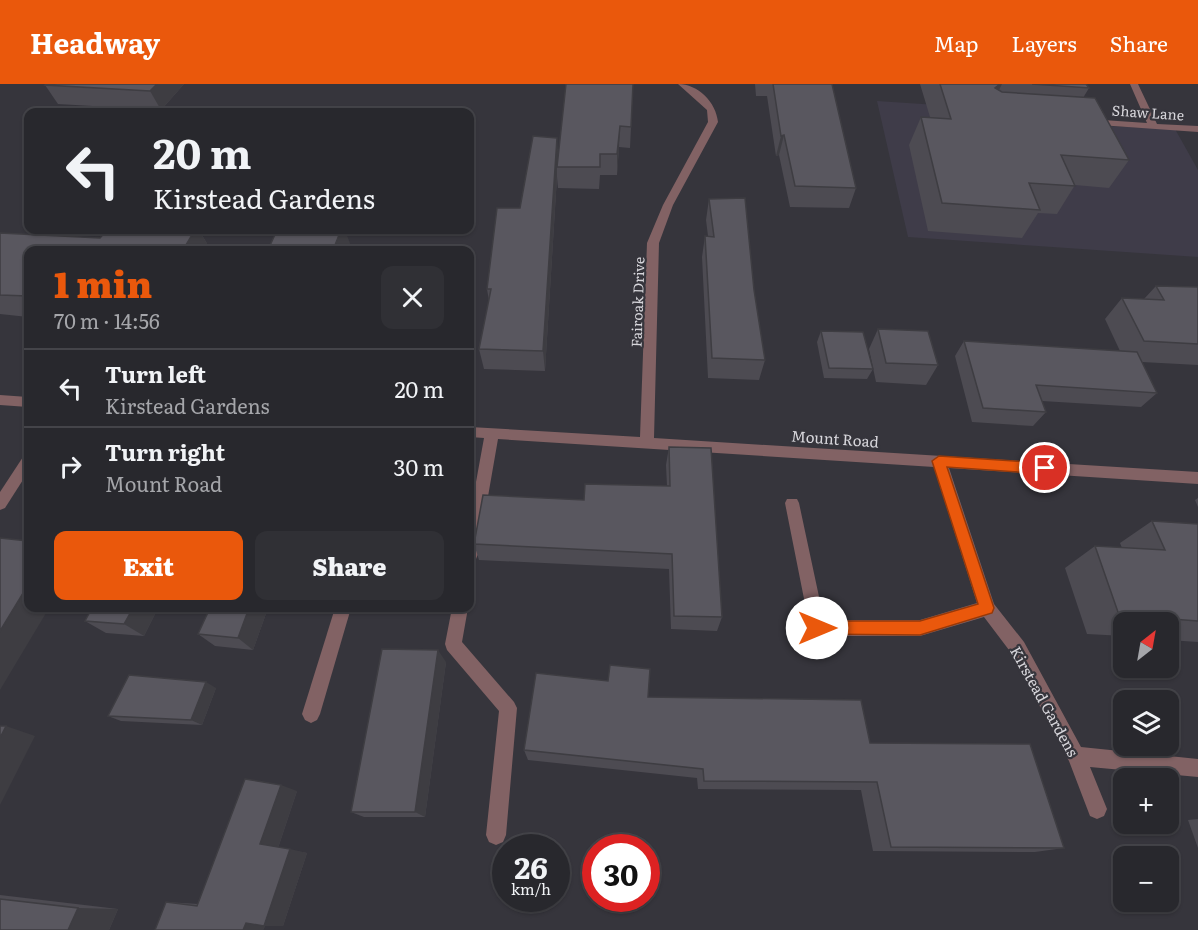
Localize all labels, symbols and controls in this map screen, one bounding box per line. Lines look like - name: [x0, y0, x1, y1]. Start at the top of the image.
- text: Headway: [30, 21, 160, 63]
- text: Map: [934, 27, 979, 58]
- text: Layers: [1012, 27, 1077, 58]
- text: Share: [1110, 27, 1168, 58]
- street label: Shaw Lane: [1111, 100, 1185, 124]
- text: 20 m: [153, 120, 252, 182]
- icon: left: [54, 132, 132, 210]
- text: Kirstead Gardens: [153, 177, 375, 217]
- text: 1 min: [54, 256, 152, 309]
- street label: Fairoak Drive: [625, 256, 649, 348]
- button: close: [381, 266, 444, 329]
- text: 70 m · 14:56: [54, 305, 160, 335]
- text: Turn left: [105, 357, 206, 390]
- icon: left: [54, 372, 87, 405]
- text: 20 m: [394, 372, 444, 405]
- text: Kirstead Gardens: [105, 390, 269, 420]
- street label: Mount Road: [790, 423, 880, 453]
- text: Turn right: [105, 435, 225, 468]
- pin: [1019, 442, 1070, 493]
- icon: right: [54, 450, 87, 483]
- text: 30 m: [394, 450, 444, 483]
- icon: arrive: [1028, 451, 1061, 484]
- text: Mount Road: [105, 468, 222, 498]
- button: Exit: [54, 531, 243, 600]
- button: Share: [255, 531, 444, 600]
- position arrow: [785, 596, 849, 660]
- north arrow: [1113, 612, 1179, 678]
- map controls: [1113, 612, 1179, 912]
- street label: Kirstead Gardens: [1005, 641, 1085, 761]
- button: layers: [1113, 690, 1179, 756]
- button: +: [1113, 768, 1179, 834]
- speed limit sign: 30: [582, 834, 660, 912]
- text: 26: [514, 844, 548, 888]
- button: −: [1113, 846, 1179, 912]
- text: km/h: [511, 877, 551, 900]

